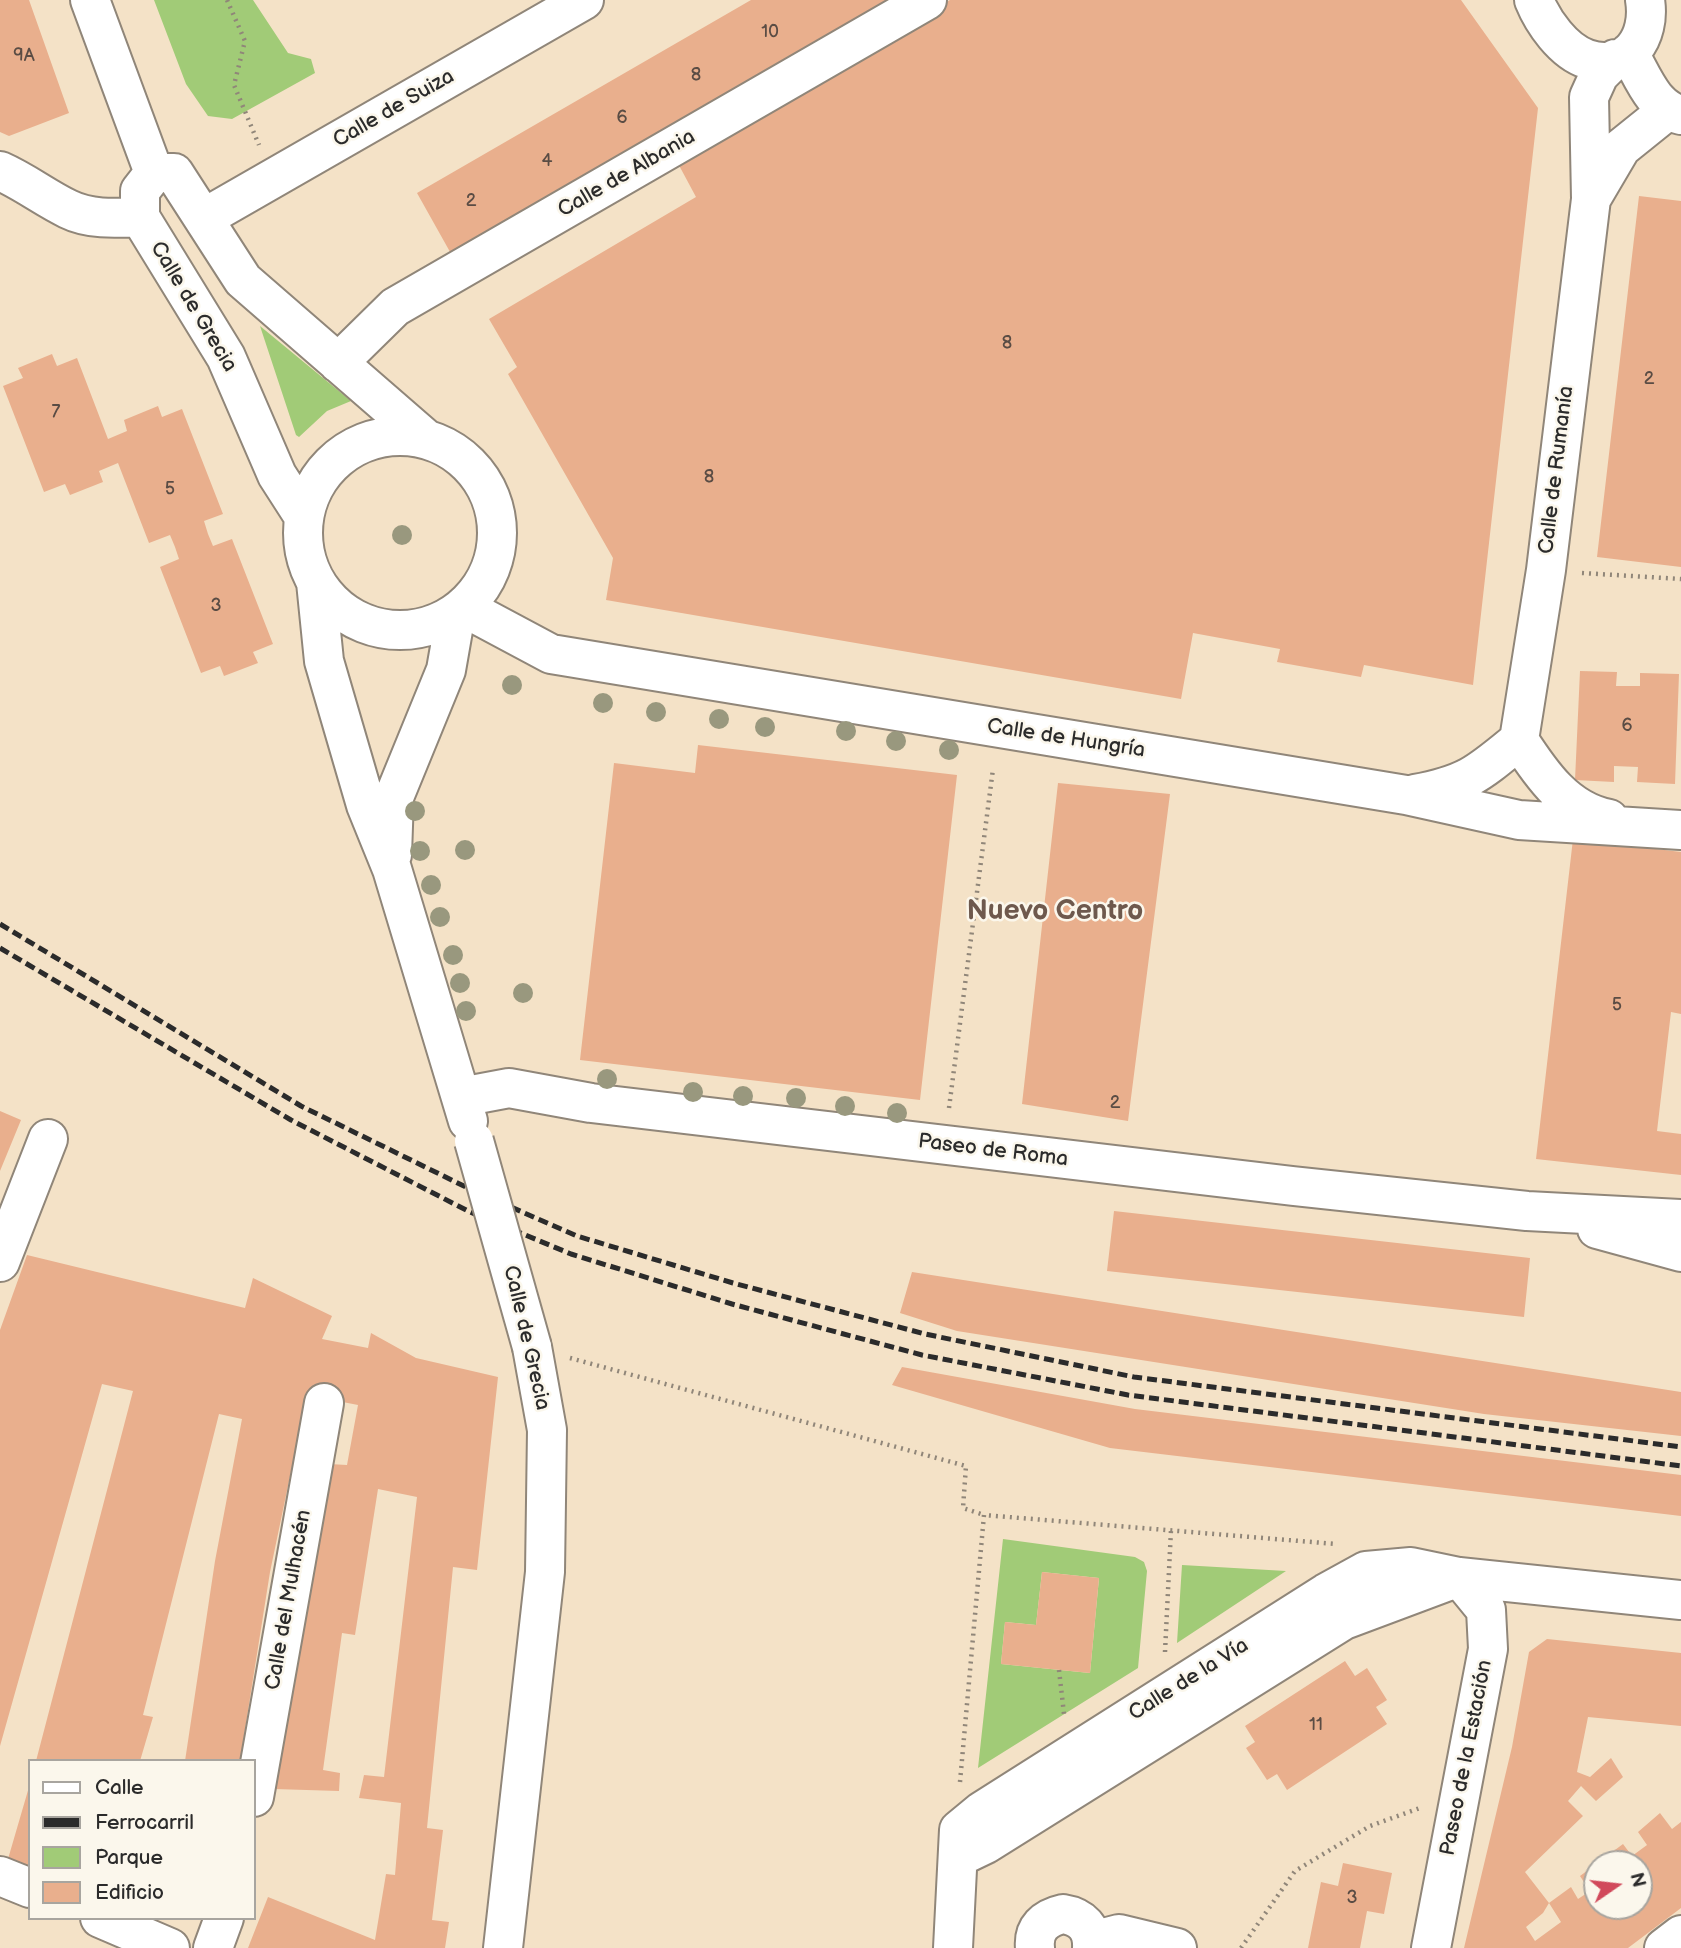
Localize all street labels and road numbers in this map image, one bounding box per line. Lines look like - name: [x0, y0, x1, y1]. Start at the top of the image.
- street label: Calle de Suiza: [329, 64, 459, 154]
- street label: Calle de Albania: [554, 125, 700, 223]
- street label: Calle de Grecia: [144, 237, 242, 377]
- street label: Calle de Rumanía: [1534, 385, 1580, 555]
- street label: Calle de Hungría: [985, 714, 1147, 764]
- street label: Paseo de Roma: [917, 1129, 1069, 1173]
- street label: Calle de Grecia: [497, 1263, 555, 1413]
- street label: Calle del Mulhacén: [261, 1508, 317, 1692]
- street label: Calle de la Vía: [1125, 1633, 1253, 1727]
- street label: Paseo de la Estación: [1436, 1658, 1498, 1858]

